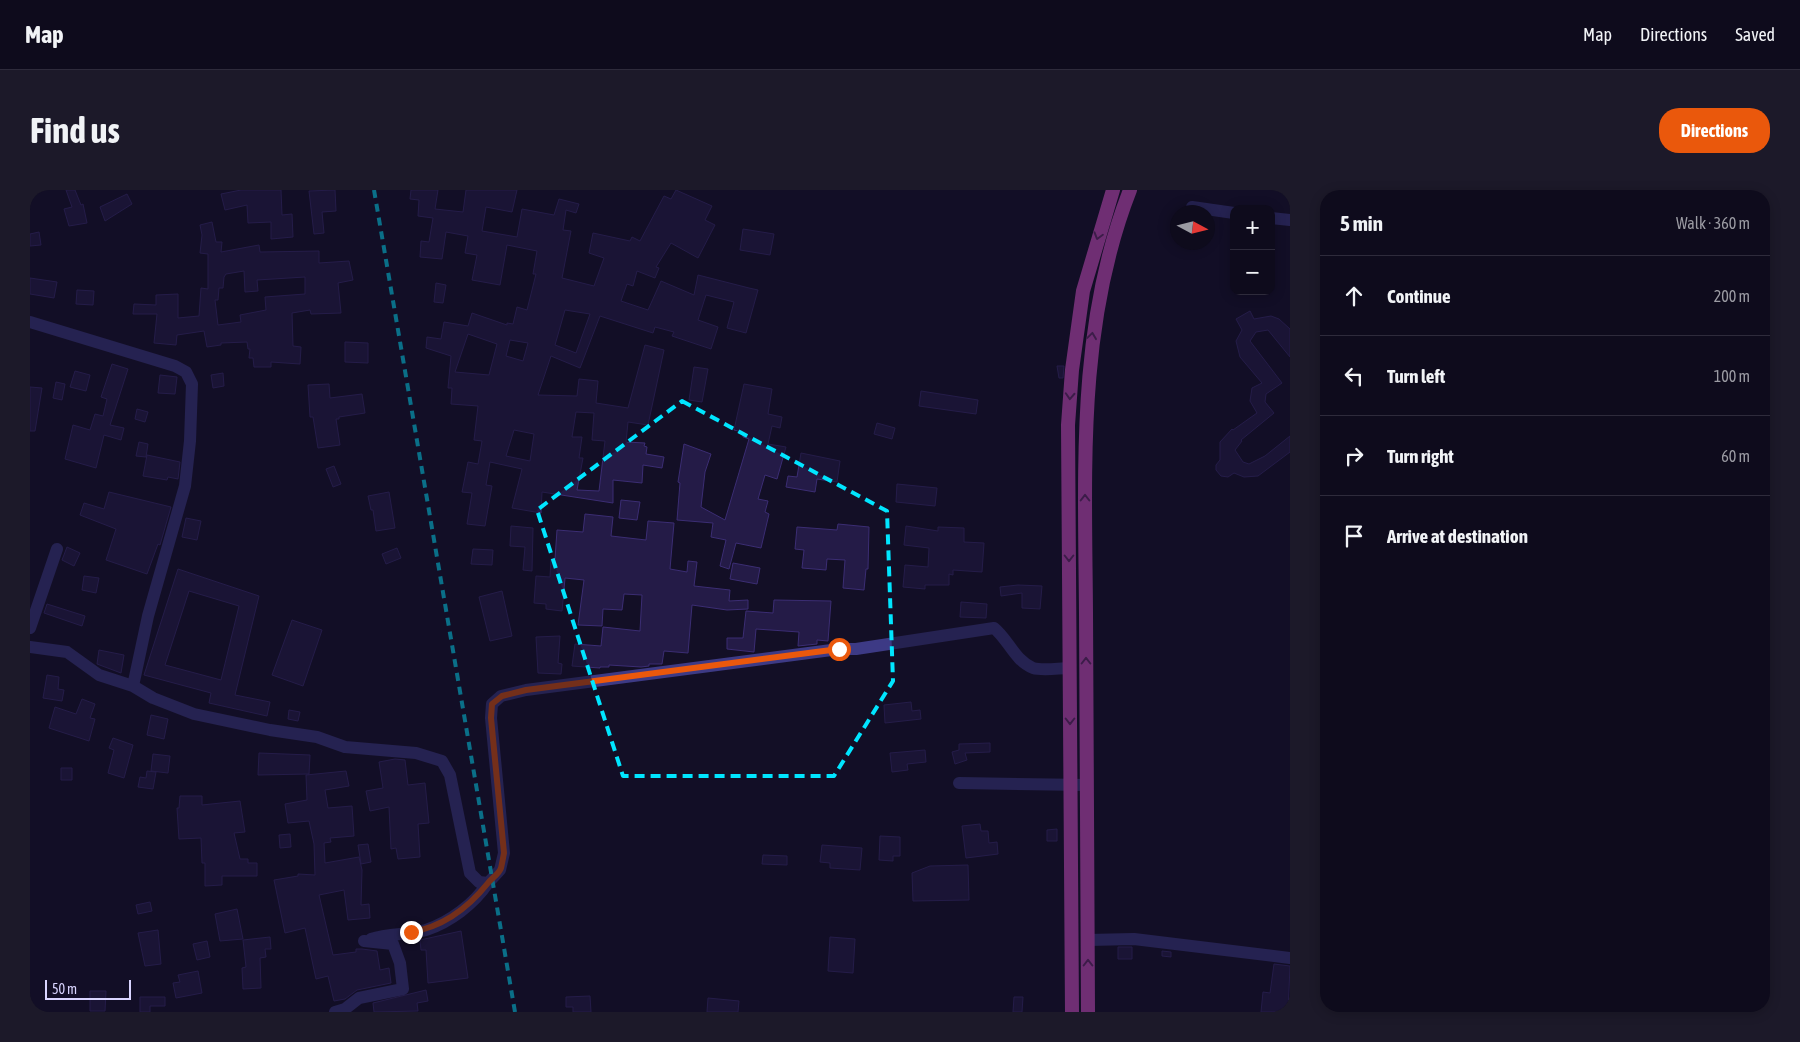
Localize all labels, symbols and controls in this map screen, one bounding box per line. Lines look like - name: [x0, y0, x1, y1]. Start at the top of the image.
- text: Map: [25, 21, 64, 48]
- text: Map: [1583, 24, 1612, 45]
- text: Directions: [1640, 24, 1707, 45]
- text: Saved: [1735, 24, 1775, 45]
- button: Directions: [1659, 108, 1770, 153]
- text: Find us: [30, 110, 120, 150]
- north arrow: [1170, 205, 1215, 250]
- map controls: [1230, 205, 1275, 295]
- button: +: [1230, 205, 1275, 250]
- text: 5 min: [1340, 211, 1383, 235]
- text: Walk · 360 m: [1676, 214, 1750, 232]
- one-way arrow: [1093, 232, 1103, 240]
- button: −: [1230, 250, 1275, 295]
- icon: ahead: [1340, 282, 1368, 310]
- text: Continue: [1387, 285, 1451, 307]
- text: 200 m: [1714, 287, 1750, 305]
- one-way arrow: [1086, 332, 1097, 340]
- icon: left: [1340, 362, 1368, 390]
- text: Turn left: [1387, 365, 1445, 387]
- text: 100 m: [1714, 367, 1750, 385]
- one-way arrow: [1065, 392, 1076, 400]
- icon: right: [1340, 442, 1368, 470]
- text: Turn right: [1387, 445, 1454, 467]
- text: 60 m: [1721, 447, 1750, 465]
- one-way arrow: [1080, 494, 1090, 502]
- icon: arrive: [1340, 522, 1368, 550]
- text: Arrive at destination: [1387, 525, 1528, 547]
- one-way arrow: [1063, 555, 1074, 563]
- route start: [828, 638, 851, 661]
- one-way arrow: [1081, 657, 1091, 664]
- one-way arrow: [1065, 718, 1075, 725]
- route end: [400, 921, 423, 944]
- one-way arrow: [1083, 959, 1093, 967]
- scale bar: [45, 977, 131, 1000]
- text: 50 m: [52, 981, 77, 997]

